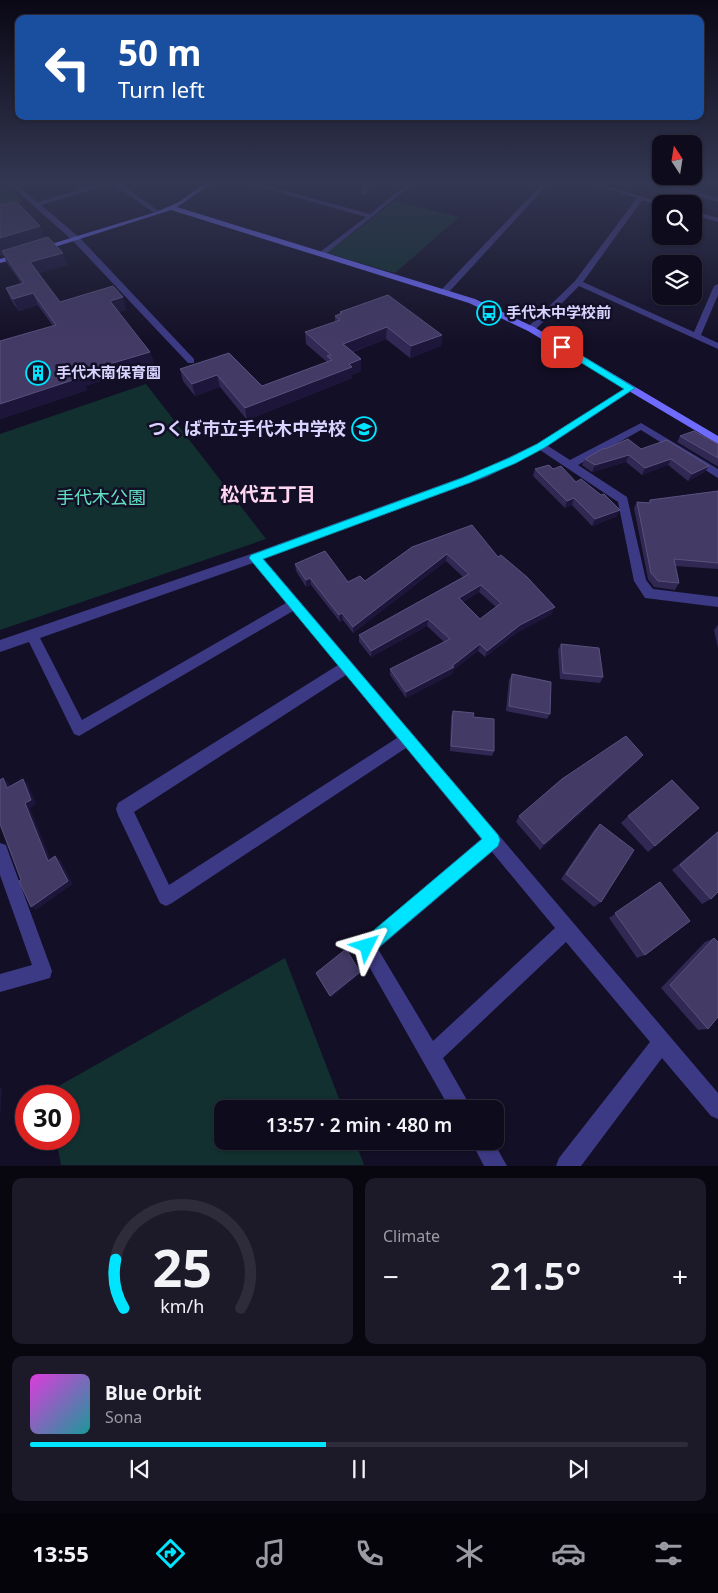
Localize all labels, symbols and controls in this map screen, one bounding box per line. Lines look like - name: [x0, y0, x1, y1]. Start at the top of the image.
- text: 50 m: [118, 29, 201, 76]
- icon: left: [35, 35, 100, 100]
- text: Turn left: [118, 74, 205, 104]
- north arrow: [652, 135, 702, 185]
- map controls: [652, 135, 702, 305]
- button: search: [652, 195, 702, 245]
- button: layers: [652, 255, 702, 305]
- bus stop icon: 手代木中学校前: [476, 300, 502, 326]
- place label: 手代木中学校前: [506, 302, 611, 322]
- pin: [541, 326, 583, 368]
- icon: arrive: [548, 333, 576, 361]
- building icon: 手代木南保育園: [25, 360, 51, 386]
- place label: 手代木南保育園: [56, 362, 161, 382]
- place label: つくば市立手代木中学校: [148, 416, 346, 440]
- school or university icon: つくば市立手代木中学校: [351, 416, 377, 442]
- district label: 松代五丁目: [220, 481, 316, 507]
- park label: 手代木公園: [56, 485, 146, 509]
- position arrow: [340, 919, 392, 971]
- speed limit sign: 30: [15, 1085, 80, 1150]
- text: 13:57 · 2 min · 480 m: [266, 1112, 452, 1138]
- text: Climate: [383, 1225, 440, 1247]
- text: 25: [153, 1231, 212, 1302]
- text: 21.5°: [490, 1249, 581, 1301]
- text: −: [383, 1257, 399, 1295]
- text: +: [672, 1257, 688, 1295]
- text: km/h: [161, 1294, 204, 1318]
- text: Blue Orbit: [105, 1380, 201, 1406]
- text: Sona: [105, 1406, 142, 1428]
- icon: previous: [126, 1455, 154, 1483]
- icon: pause: [345, 1455, 373, 1483]
- icon: next: [564, 1455, 592, 1483]
- icon: directions: [153, 1536, 188, 1571]
- icon: music: [253, 1536, 288, 1571]
- icon: phone: [352, 1536, 387, 1571]
- icon: climate: [452, 1536, 487, 1571]
- icon: car: [551, 1536, 586, 1571]
- icon: filters: [651, 1536, 686, 1571]
- text: 13:55: [32, 1538, 89, 1568]

